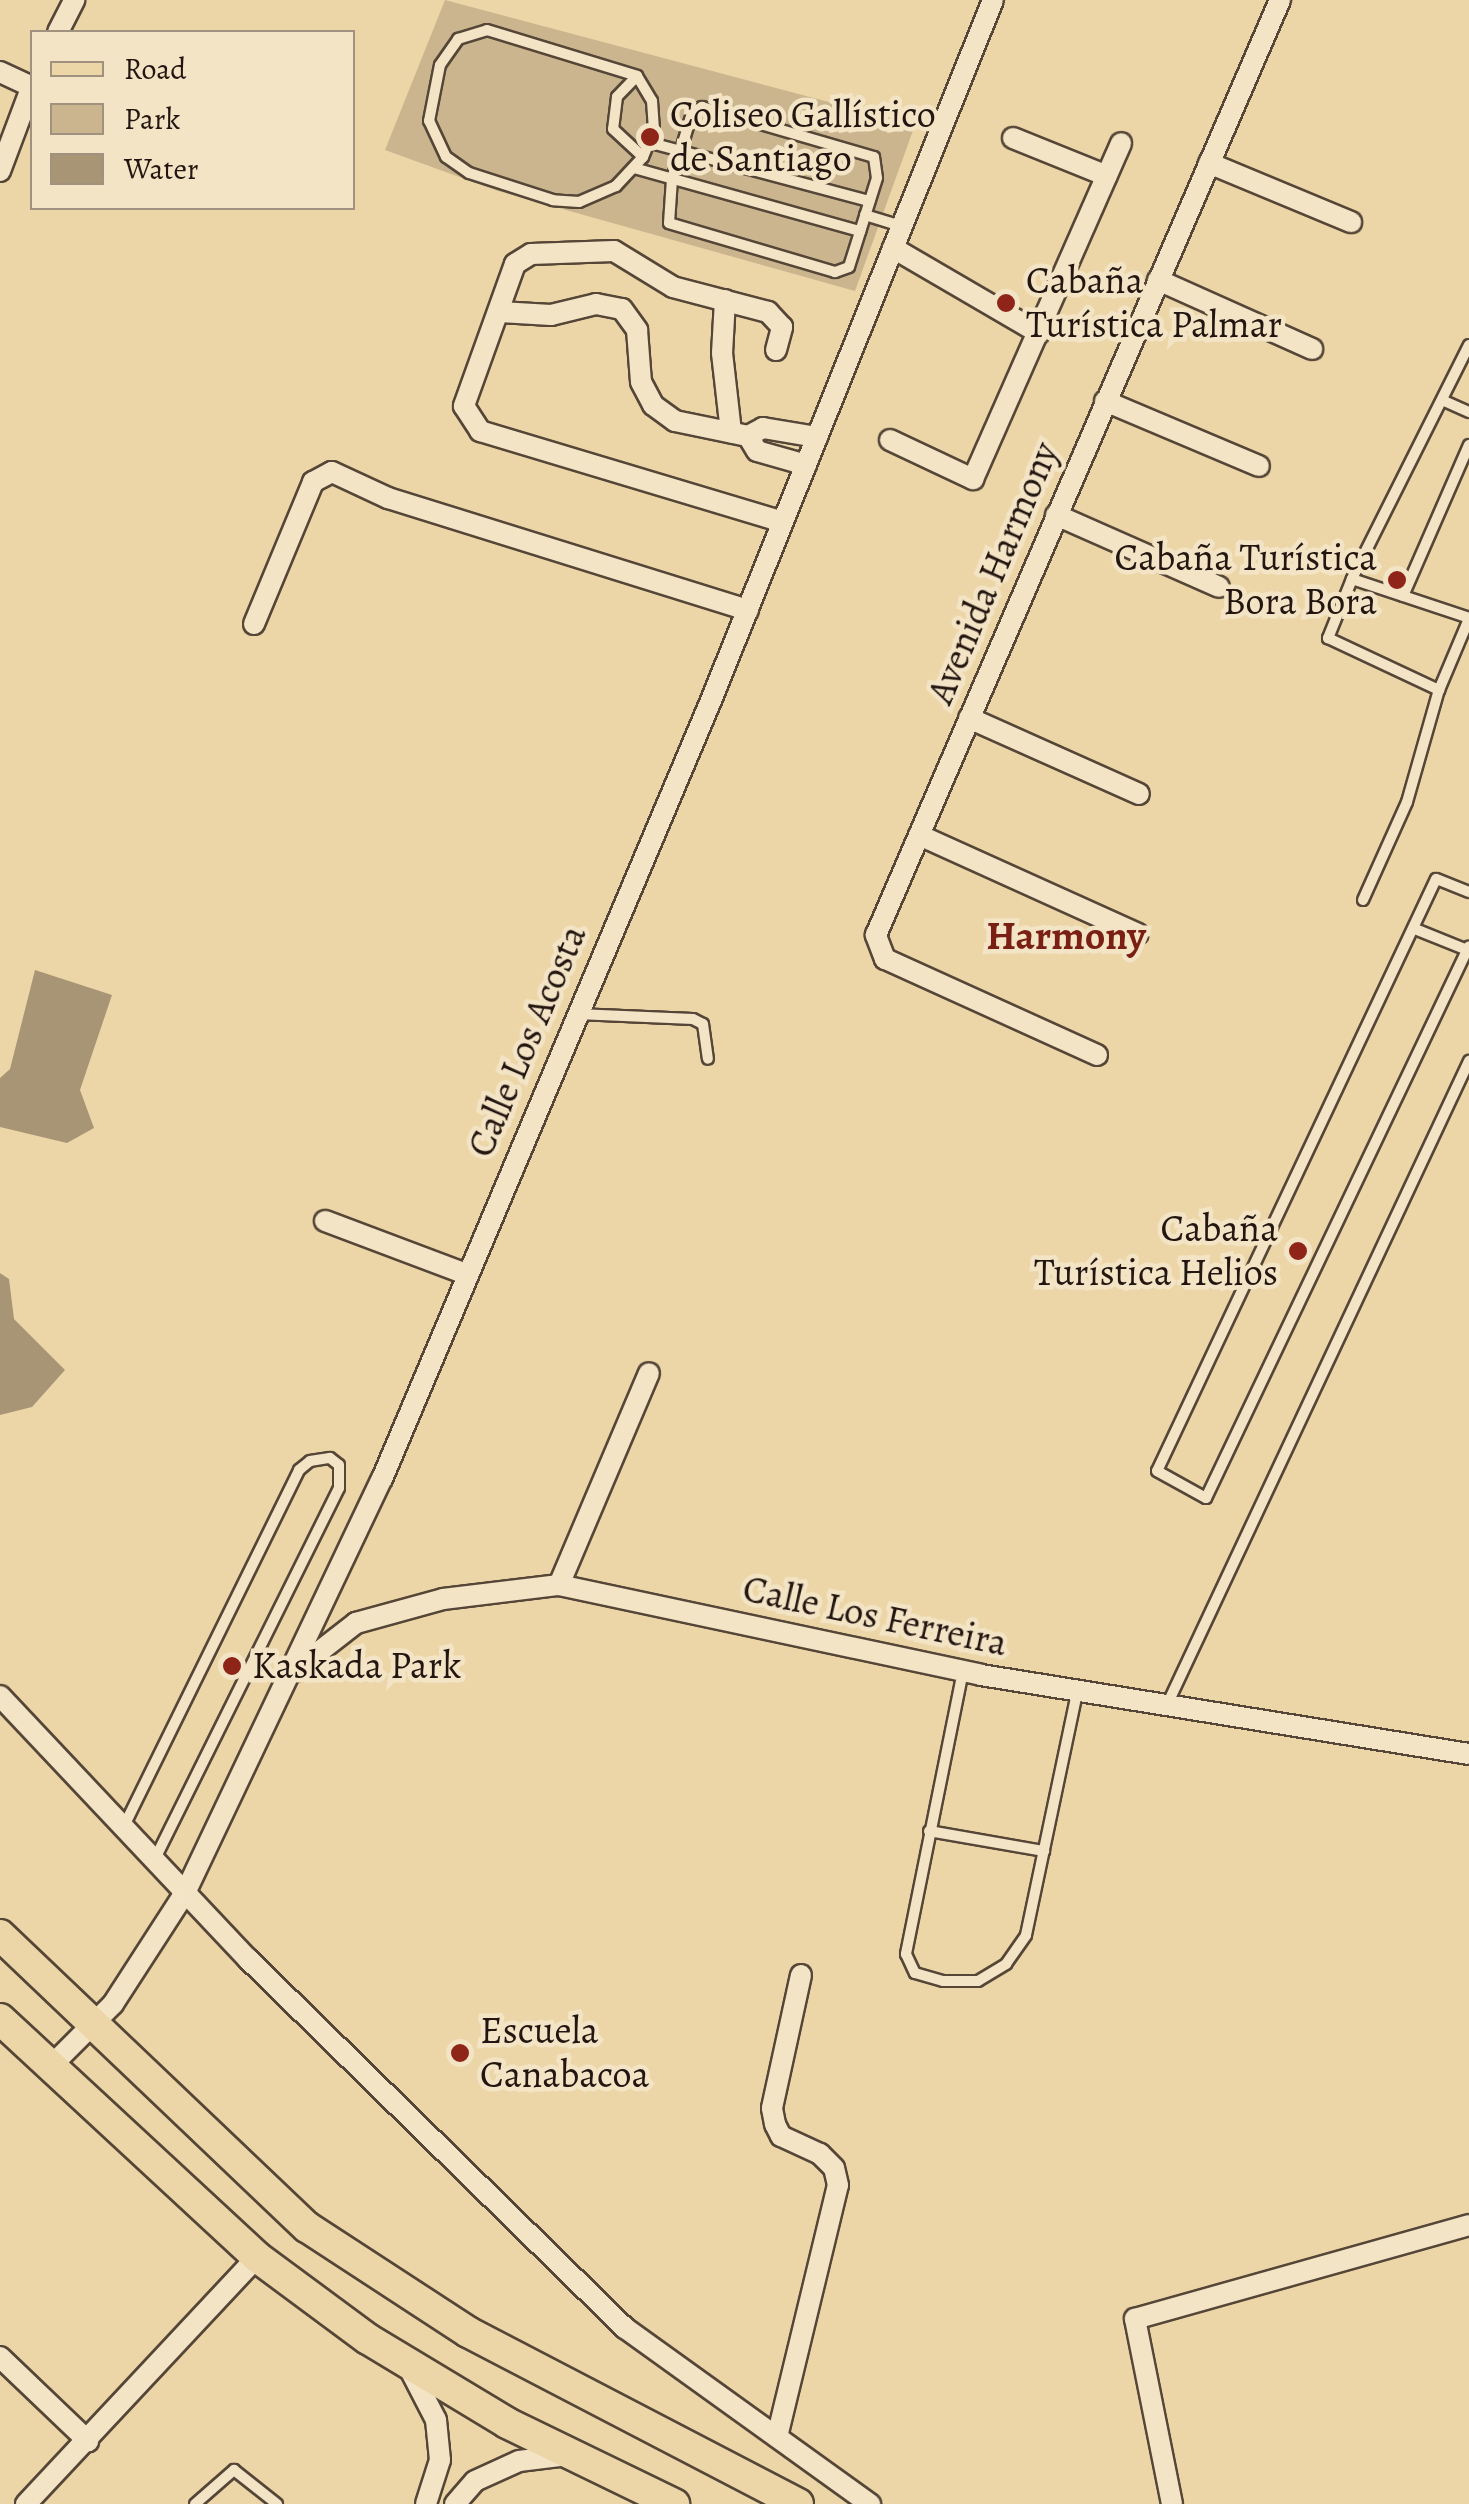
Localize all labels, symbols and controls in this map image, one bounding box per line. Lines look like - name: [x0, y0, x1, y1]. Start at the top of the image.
- legend: [30, 30, 355, 210]
- text: Road: [124, 49, 186, 89]
- place label: Coliseo Gallístico de Santiago: [670, 92, 936, 182]
- text: Park: [124, 99, 180, 139]
- marker: Coliseo Gallístico de Santiago: [639, 126, 661, 148]
- text: Water: [124, 149, 198, 189]
- place label: Cabaña Turística Palmar: [1026, 258, 1282, 348]
- marker: Cabaña Turística Palmar: [995, 292, 1017, 314]
- street label: Avenida Harmony: [917, 435, 1069, 711]
- place label: Cabaña Turística Bora Bora: [1114, 535, 1377, 624]
- marker: Cabaña Turística Bora Bora: [1386, 569, 1408, 591]
- district label: Harmony: [986, 912, 1146, 960]
- street label: Calle Los Acosta: [458, 918, 596, 1164]
- place label: Cabaña Turística Helios: [1034, 1206, 1278, 1296]
- marker: Cabaña Turística Helios: [1287, 1240, 1309, 1262]
- street label: Calle Los Ferreira: [739, 1566, 1011, 1666]
- place label: Kaskada Park: [252, 1643, 461, 1689]
- marker: Kaskada Park: [221, 1655, 243, 1677]
- place label: Escuela Canabacoa: [480, 2008, 649, 2098]
- marker: Escuela Canabacoa: [449, 2042, 471, 2064]

